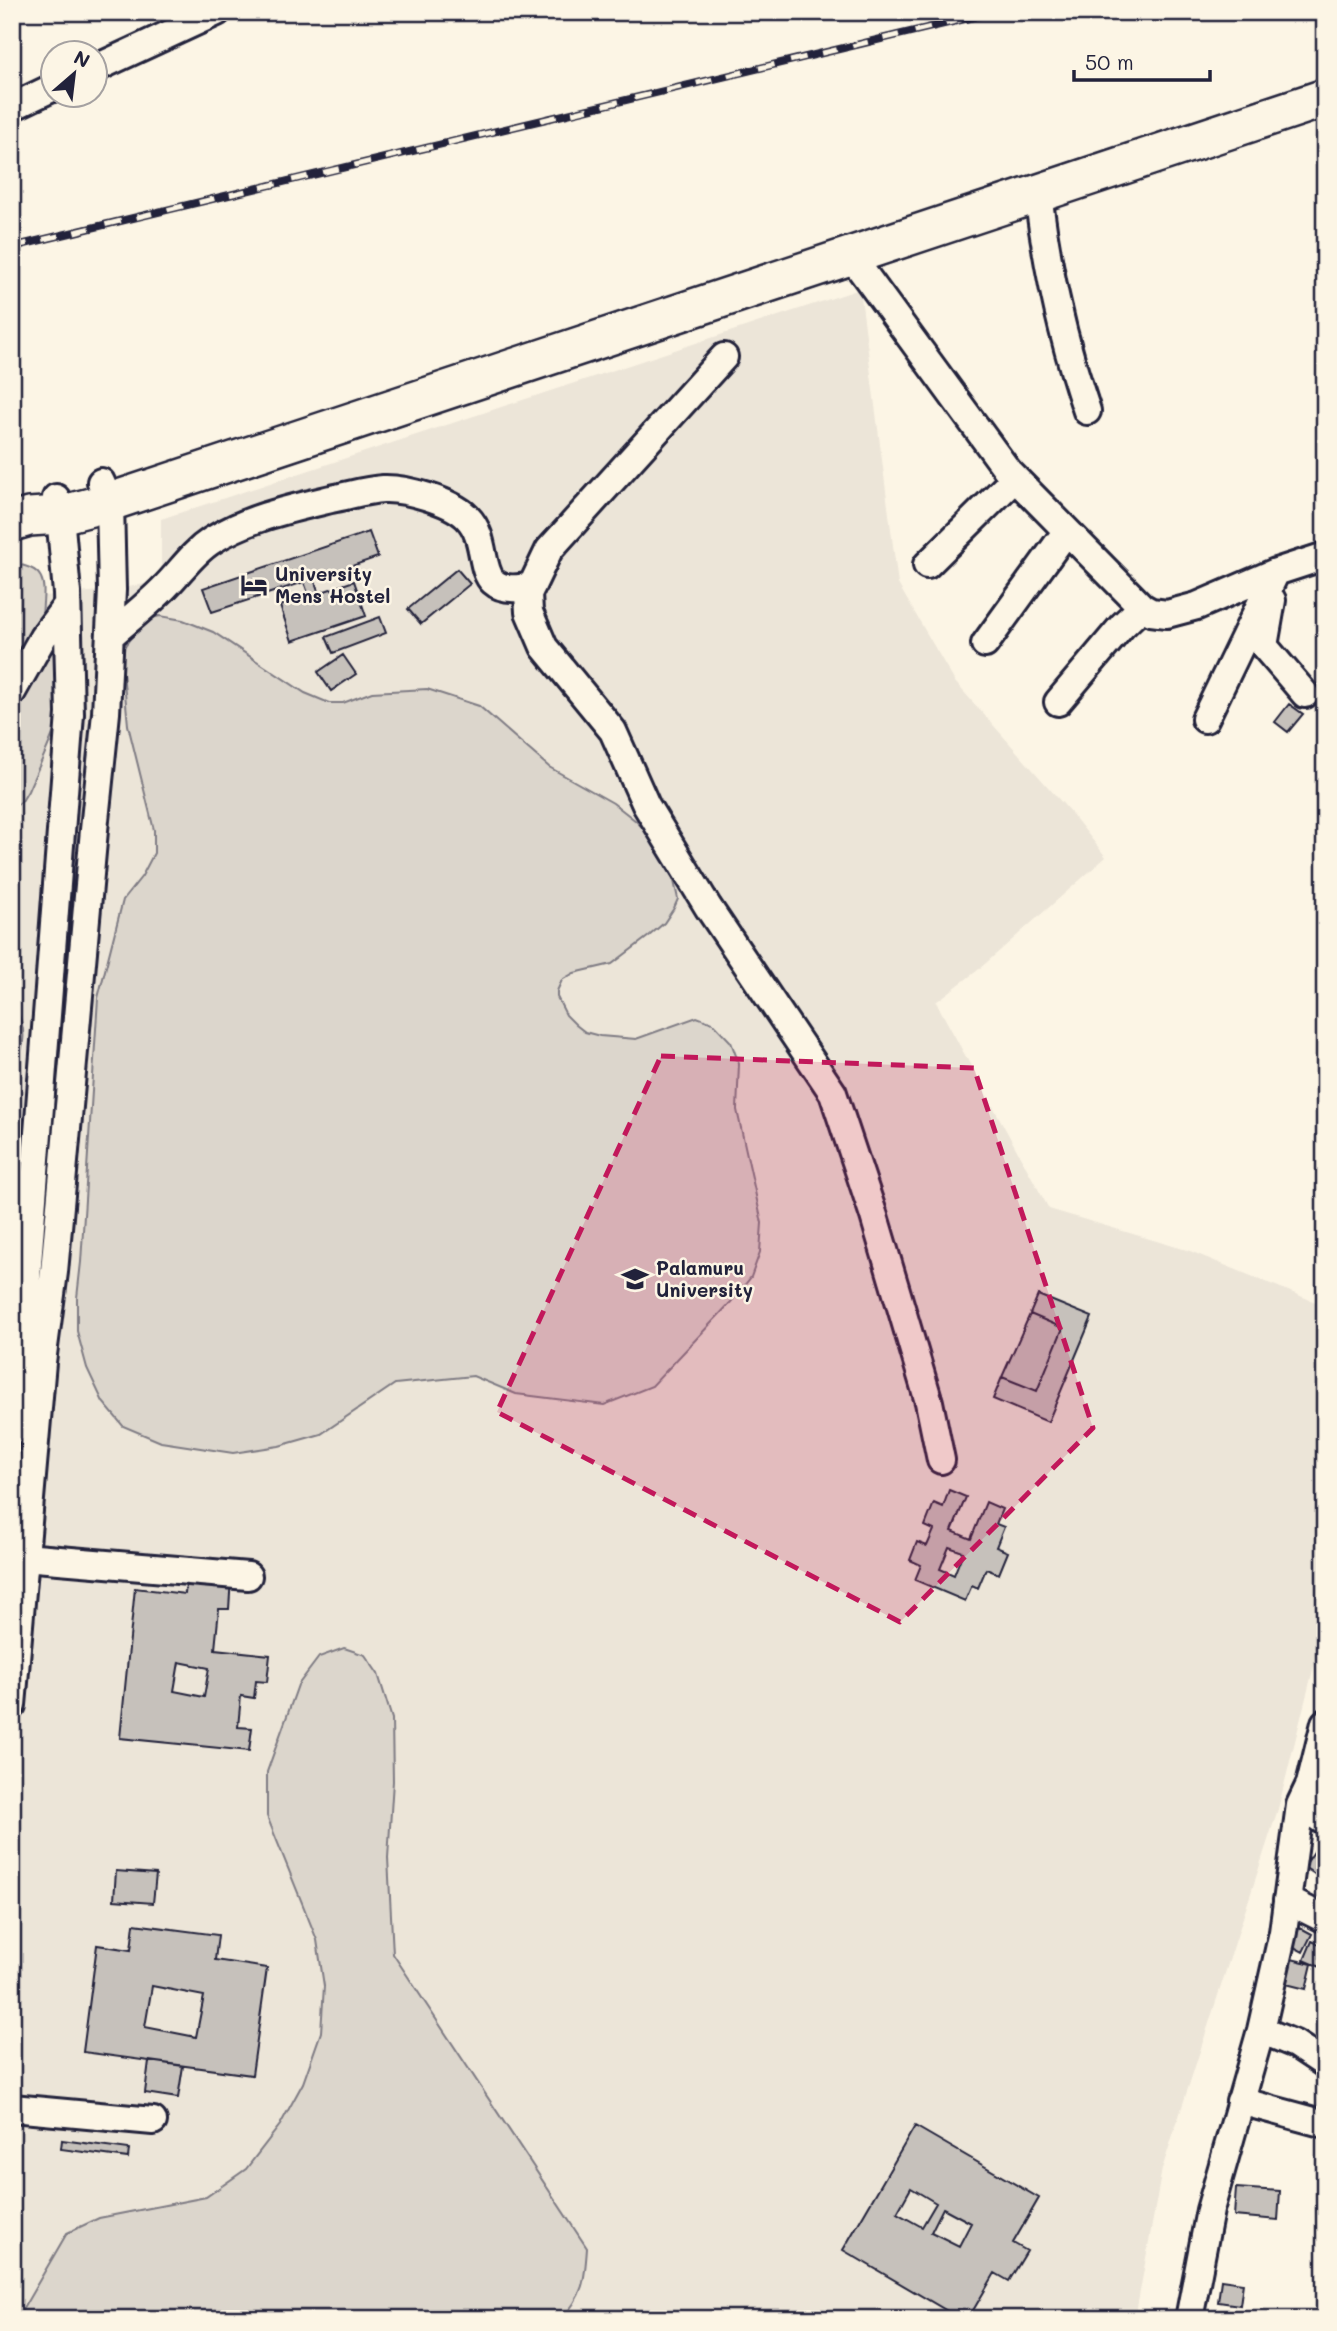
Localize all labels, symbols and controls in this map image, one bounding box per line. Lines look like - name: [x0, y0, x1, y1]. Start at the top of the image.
- north arrow: [38, 38, 108, 108]
- scale bar: [1074, 38, 1211, 82]
- text: N: [70, 44, 94, 73]
- text: 50 m: [1085, 48, 1134, 75]
- place label: University Mens Hostel: [275, 561, 390, 608]
- hotel icon: University Mens Hostel: [239, 570, 269, 600]
- place label: Palamuru University: [656, 1255, 753, 1302]
- school or university icon: Palamuru University: [620, 1264, 650, 1294]

